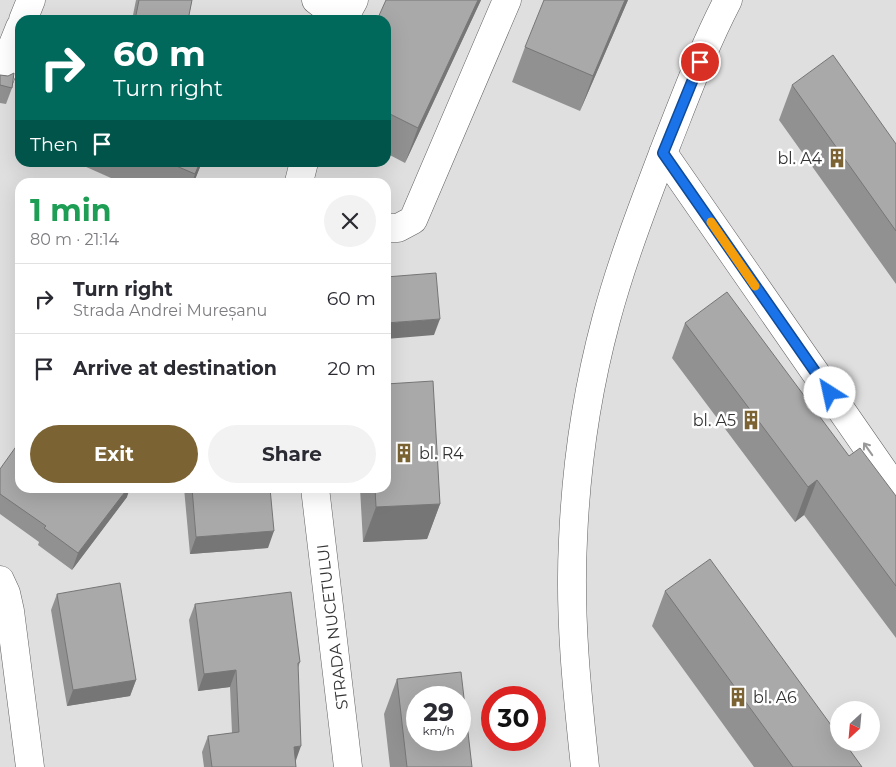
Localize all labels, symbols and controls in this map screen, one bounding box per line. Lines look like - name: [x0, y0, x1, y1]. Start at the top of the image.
- text: 60 m: [113, 32, 206, 75]
- icon: right: [30, 35, 95, 100]
- pin: [679, 41, 721, 83]
- icon: arrive: [686, 48, 714, 76]
- text: Turn right: [113, 75, 223, 102]
- icon: arrive: [88, 130, 116, 158]
- text: Then: [30, 133, 78, 156]
- building icon: bl. A4: [826, 147, 848, 169]
- place label: bl. A4: [777, 149, 822, 168]
- text: 1 min: [30, 192, 111, 229]
- button: close: [324, 195, 376, 247]
- text: 80 m · 21:14: [30, 230, 119, 249]
- text: Turn right: [73, 278, 173, 301]
- icon: right: [30, 285, 58, 313]
- text: 60 m: [327, 287, 376, 310]
- text: Strada Andrei Mureșanu: [73, 301, 267, 320]
- icon: arrive: [30, 355, 58, 383]
- text: Arrive at destination: [73, 357, 277, 380]
- text: 20 m: [328, 357, 376, 380]
- position arrow: [803, 366, 855, 418]
- building icon: bl. A5: [740, 409, 762, 431]
- place label: bl. A5: [693, 411, 736, 430]
- button: Exit: [30, 425, 198, 483]
- button: Share: [208, 425, 376, 483]
- building icon: bl. R4: [393, 442, 415, 464]
- one-way arrow: [863, 442, 873, 456]
- place label: bl. R4: [419, 444, 464, 463]
- street label: STRADA NUCETULUI: [313, 543, 352, 711]
- speed limit sign: 30: [481, 686, 546, 751]
- building icon: bl. A6: [727, 686, 749, 708]
- place label: bl. A6: [753, 688, 797, 707]
- text: 29: [423, 697, 454, 727]
- north arrow: [830, 701, 880, 751]
- map controls: [830, 701, 880, 751]
- text: km/h: [422, 723, 455, 738]

